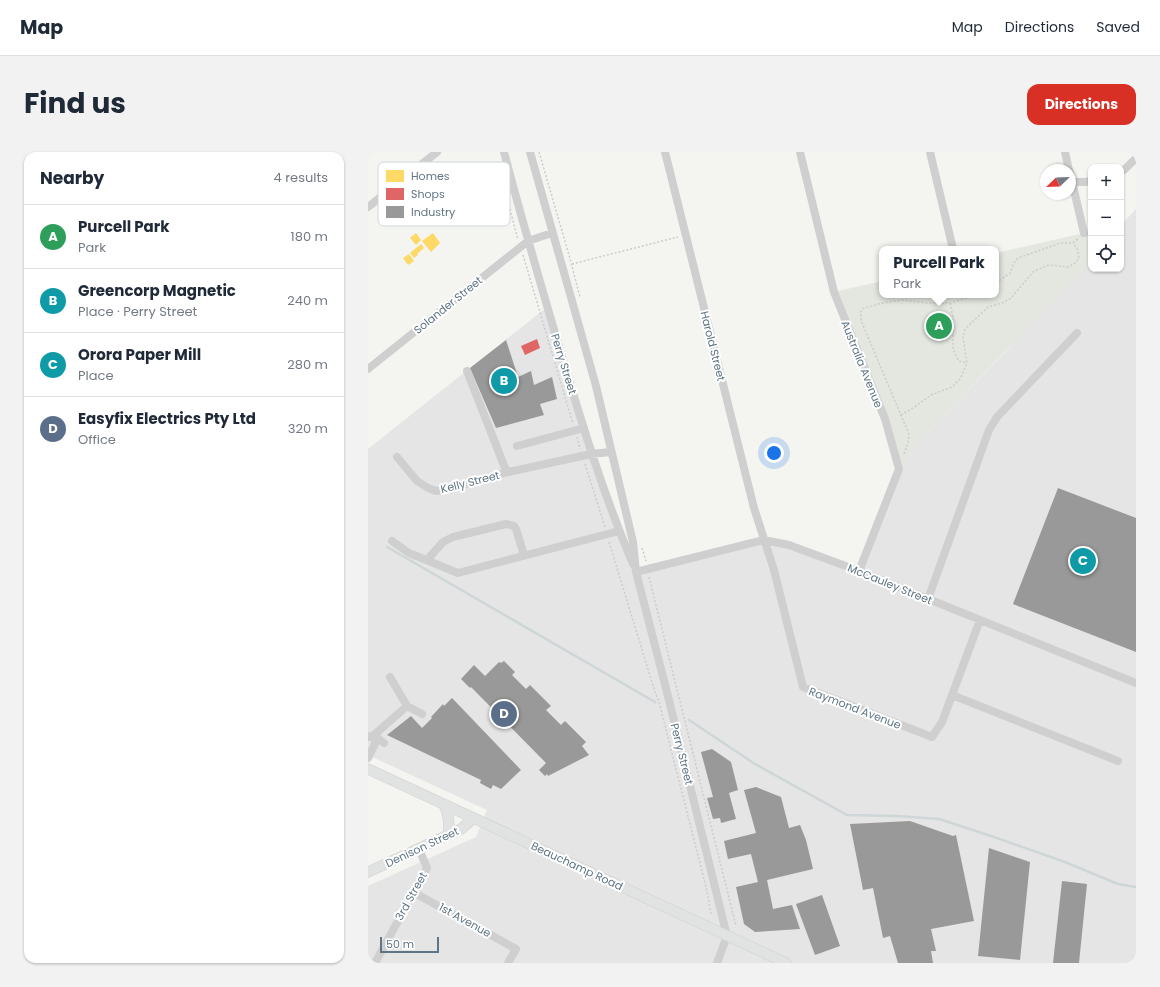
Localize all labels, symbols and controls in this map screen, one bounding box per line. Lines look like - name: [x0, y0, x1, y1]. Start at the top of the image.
- text: Map: [20, 14, 63, 41]
- text: Map: [952, 17, 983, 37]
- text: Directions: [1005, 17, 1074, 37]
- text: Saved: [1096, 17, 1140, 37]
- text: Find us: [24, 84, 126, 123]
- button: Directions: [1027, 84, 1136, 125]
- legend: [378, 162, 510, 226]
- north arrow: [1040, 164, 1076, 200]
- map controls: [1088, 164, 1124, 272]
- button: +: [1088, 164, 1124, 200]
- text: Nearby: [40, 166, 104, 190]
- text: 4 results: [274, 168, 328, 187]
- text: Homes: [411, 168, 450, 184]
- text: Shops: [411, 186, 445, 202]
- button: −: [1088, 200, 1124, 236]
- text: Industry: [411, 204, 456, 220]
- text: Purcell Park: [78, 216, 169, 237]
- text: A: [48, 227, 58, 246]
- text: 180 m: [291, 227, 328, 246]
- button: locate: [1088, 236, 1124, 272]
- text: Park: [78, 238, 106, 257]
- popup: [879, 246, 999, 298]
- text: Purcell Park: [893, 252, 985, 273]
- street label: Solander Street: [410, 272, 486, 338]
- text: Park: [893, 274, 921, 293]
- text: Greencorp Magnetic: [78, 280, 236, 301]
- text: B: [49, 291, 57, 310]
- text: 240 m: [287, 291, 328, 310]
- text: Place · Perry Street: [78, 302, 197, 321]
- street label: Harold Street: [697, 309, 729, 383]
- pin: A: [926, 311, 952, 341]
- street label: Australia Avenue: [837, 318, 887, 410]
- street label: Perry Street: [547, 332, 581, 396]
- text: Orora Paper Mill: [78, 344, 201, 365]
- text: C: [48, 355, 58, 374]
- text: 280 m: [287, 355, 328, 374]
- text: Place: [78, 366, 113, 385]
- pin: B: [491, 366, 517, 396]
- text: Easyfix Electrics Pty Ltd: [78, 408, 256, 429]
- text: D: [48, 419, 58, 438]
- text: 320 m: [288, 419, 328, 438]
- text: Office: [78, 430, 116, 449]
- your location: [764, 443, 784, 463]
- street label: Kelly Street: [439, 467, 501, 497]
- pin: C: [1070, 546, 1096, 576]
- street label: McCauley Street: [845, 560, 935, 608]
- street label: Raymond Avenue: [807, 683, 904, 733]
- pin: D: [491, 699, 517, 729]
- street label: Perry Street: [667, 722, 697, 786]
- street label: Denison Street: [383, 823, 461, 871]
- street label: Beauchamp Road: [529, 838, 625, 894]
- street label: 3rd Street: [391, 869, 431, 923]
- street label: 1st Avenue: [436, 899, 494, 941]
- scale bar: [380, 935, 439, 954]
- text: 50 m: [386, 936, 414, 952]

